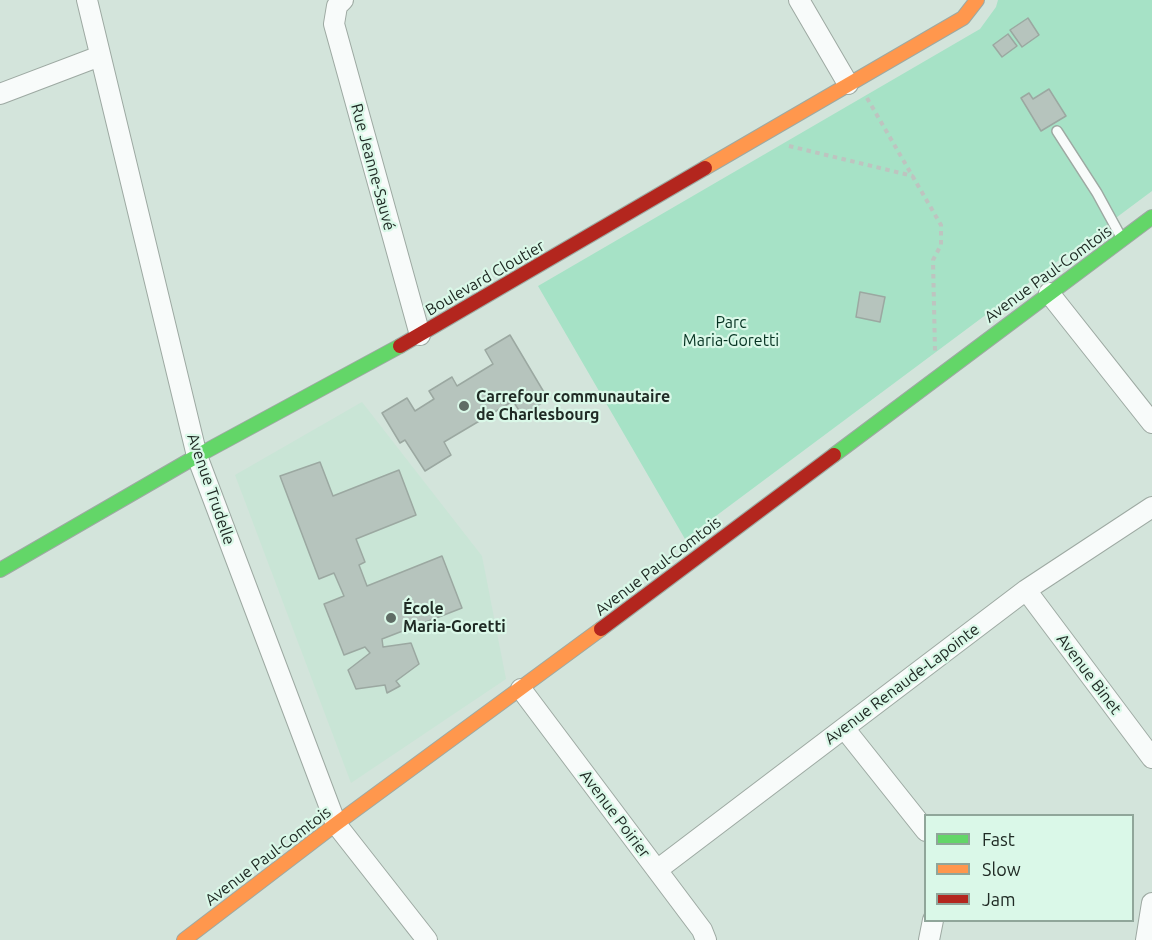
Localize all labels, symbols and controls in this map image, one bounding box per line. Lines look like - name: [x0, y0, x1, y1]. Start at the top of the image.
- street label: Rue Jeanne-Sauvé: [347, 101, 399, 233]
- street label: Avenue Paul-Comtois: [981, 221, 1115, 327]
- street label: Boulevard Cloutier: [422, 236, 548, 320]
- park label: Parc Maria-Goretti: [683, 313, 779, 351]
- place label: Carrefour communautaire de Charlesbourg: [476, 387, 670, 425]
- marker: Carrefour communautaire de Charlesbourg: [457, 399, 471, 413]
- street label: Avenue Trudelle: [183, 431, 239, 547]
- street label: Avenue Paul-Comtois: [591, 512, 725, 620]
- place label: École Maria-Goretti: [403, 599, 506, 637]
- marker: École Maria-Goretti: [384, 611, 398, 625]
- street label: Avenue Renaude-Lapointe: [821, 620, 983, 748]
- street label: Avenue Binet: [1052, 630, 1126, 718]
- street label: Avenue Poirier: [576, 766, 654, 862]
- street label: Avenue Paul-Comtois: [201, 802, 335, 910]
- legend: [924, 814, 1134, 922]
- text: Fast: [982, 829, 1015, 849]
- text: Slow: [982, 859, 1021, 879]
- text: Jam: [982, 889, 1016, 909]

